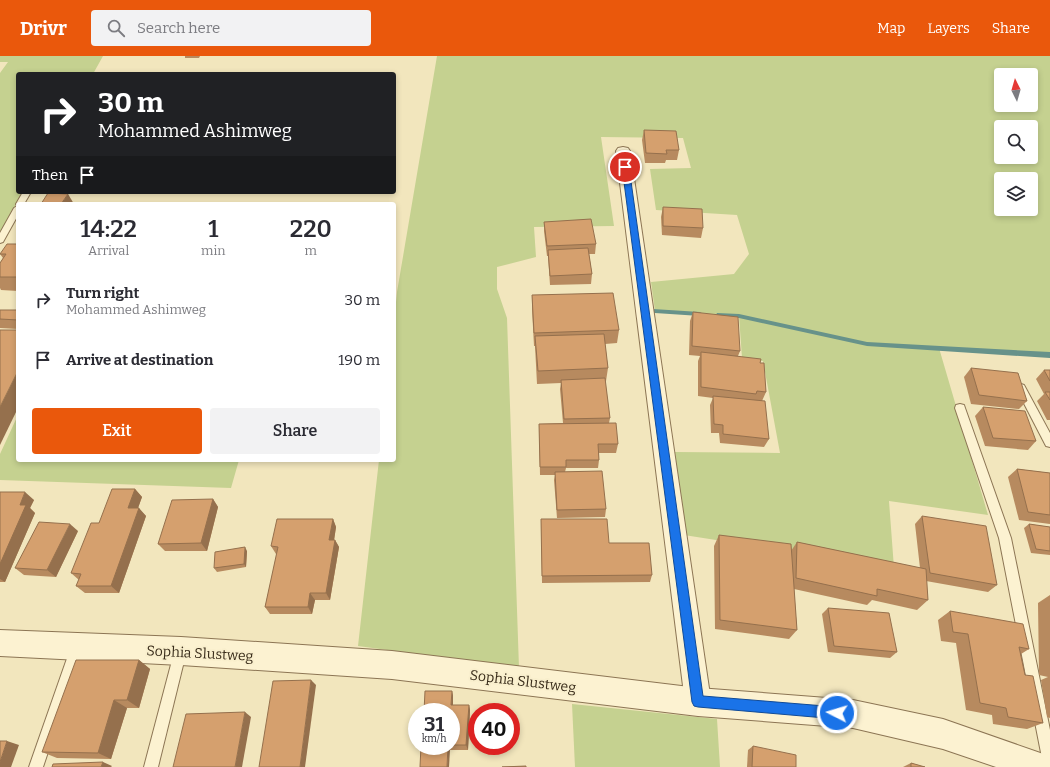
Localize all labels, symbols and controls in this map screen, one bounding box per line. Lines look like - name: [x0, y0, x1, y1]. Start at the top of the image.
- search box: [91, 10, 371, 46]
- text: Drivr: [20, 17, 67, 40]
- icon: search: [105, 17, 127, 39]
- text: Search here: [137, 19, 220, 37]
- text: Map: [877, 20, 905, 37]
- text: Layers: [927, 20, 970, 37]
- text: Share: [992, 20, 1030, 37]
- north arrow: [994, 68, 1038, 112]
- map controls: [994, 68, 1038, 216]
- text: 30 m: [98, 86, 164, 119]
- icon: right: [32, 88, 84, 140]
- text: Mohammed Ashimweg: [98, 120, 292, 142]
- button: search: [994, 120, 1038, 164]
- pin: [608, 150, 642, 184]
- icon: arrive: [614, 156, 636, 178]
- icon: arrive: [76, 164, 98, 186]
- text: Then: [32, 166, 68, 184]
- button: layers: [994, 172, 1038, 216]
- text: 14:22: [80, 215, 137, 243]
- text: 1: [208, 215, 218, 243]
- text: 220: [290, 215, 332, 243]
- text: Arrival: [88, 243, 129, 258]
- text: min: [201, 243, 226, 258]
- text: m: [305, 243, 317, 258]
- text: Turn right: [66, 284, 139, 302]
- icon: right: [32, 289, 54, 311]
- text: 30 m: [345, 291, 380, 309]
- text: Mohammed Ashimweg: [66, 302, 206, 317]
- icon: arrive: [32, 349, 54, 371]
- text: Arrive at destination: [66, 351, 213, 369]
- text: 190 m: [338, 351, 380, 369]
- button: Exit: [32, 408, 202, 454]
- button: Share: [210, 408, 380, 454]
- street label: Sophia Slustweg: [146, 642, 254, 665]
- street label: Sophia Slustweg: [469, 667, 577, 696]
- position arrow: [816, 692, 858, 734]
- speed limit sign: 40: [468, 703, 520, 755]
- text: 31: [424, 712, 444, 736]
- text: km/h: [422, 733, 446, 745]

